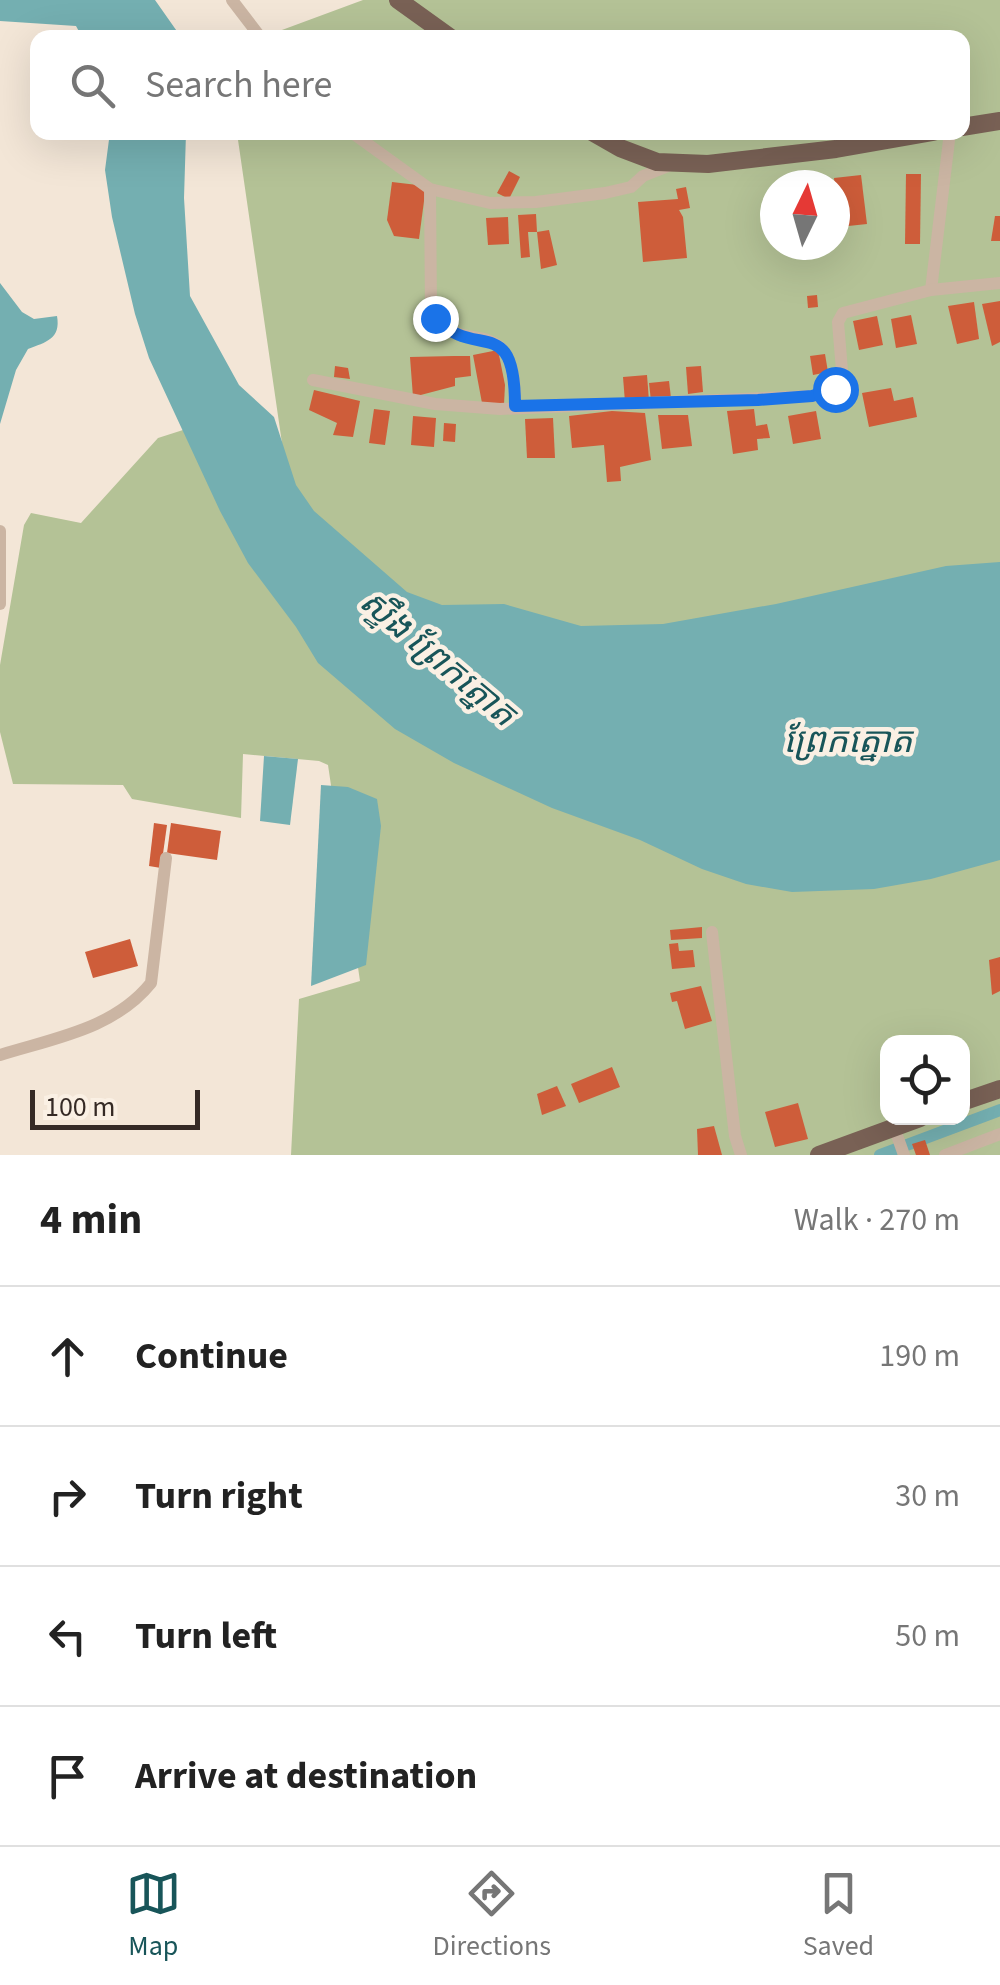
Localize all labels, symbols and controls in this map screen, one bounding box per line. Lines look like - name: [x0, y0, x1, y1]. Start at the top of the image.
- search box: [30, 30, 970, 140]
- icon: search: [65, 58, 120, 113]
- text: Search here: [145, 58, 332, 112]
- north arrow: [760, 170, 850, 260]
- route end: [413, 296, 459, 342]
- route start: [813, 367, 859, 413]
- water label: ស្ទឹង ព្រែកត្នោត: [349, 577, 529, 740]
- water label: ព្រែកត្នោត: [783, 716, 914, 766]
- map controls: [880, 1035, 970, 1125]
- button: locate: [880, 1035, 970, 1125]
- scale bar: [30, 1085, 200, 1130]
- text: 100 m: [45, 1087, 116, 1127]
- text: 4 min: [40, 1190, 142, 1250]
- text: Walk · 270 m: [794, 1197, 960, 1243]
- icon: ahead: [40, 1329, 95, 1384]
- text: Continue: [135, 1329, 288, 1383]
- text: 190 m: [879, 1333, 960, 1379]
- icon: right: [40, 1469, 95, 1524]
- text: Turn right: [135, 1469, 303, 1523]
- text: 30 m: [895, 1473, 960, 1519]
- icon: left: [40, 1609, 95, 1664]
- text: Turn left: [135, 1609, 277, 1663]
- text: 50 m: [895, 1613, 960, 1659]
- icon: arrive: [40, 1749, 95, 1804]
- text: Arrive at destination: [135, 1749, 477, 1803]
- tab: Map: [126, 1866, 181, 1966]
- tab: Directions: [433, 1866, 551, 1966]
- tab: Saved: [803, 1866, 874, 1966]

